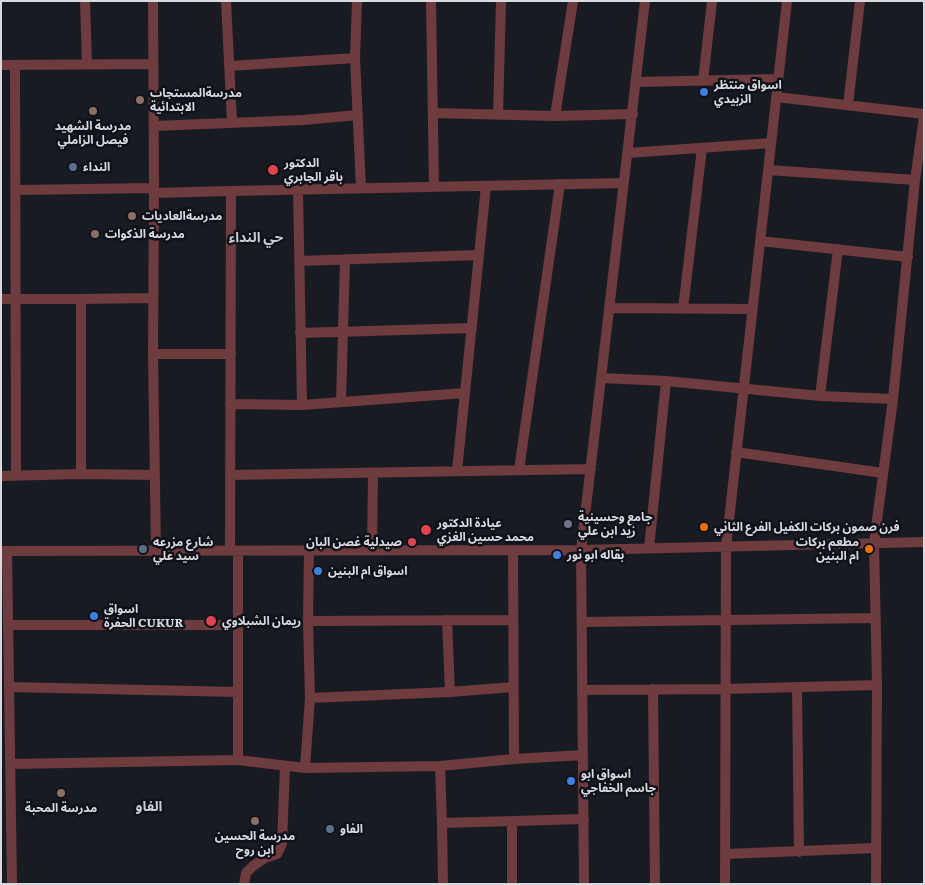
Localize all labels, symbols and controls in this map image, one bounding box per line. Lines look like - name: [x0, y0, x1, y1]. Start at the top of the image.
- place label: اسواق منتظر الزبيدي: [714, 78, 782, 106]
- place label: مدرسةالمستجاب الابتدائية: [150, 86, 242, 114]
- marker: اسواق منتظر الزبيدي: [698, 86, 710, 98]
- marker: مدرسةالمستجاب الابتدائية: [134, 94, 146, 106]
- marker: مدرسة الشهيد فيصل الزاملي: [87, 105, 99, 117]
- place label: مدرسة الشهيد فيصل الزاملي: [55, 119, 131, 147]
- place label: الدكتور باقر الجابري: [284, 156, 343, 184]
- place label: النداء: [83, 160, 110, 174]
- marker: النداء: [67, 161, 79, 173]
- marker: الدكتور باقر الجابري: [266, 163, 280, 177]
- place label: مدرسةالعاديات: [142, 209, 222, 223]
- marker: مدرسةالعاديات: [126, 210, 138, 222]
- place label: مدرسة الذكوات: [105, 227, 185, 241]
- marker: مدرسة الذكوات: [89, 228, 101, 240]
- district label: حي النداء: [229, 230, 283, 246]
- place label: جامع وحسينية زيد ابن علي: [578, 510, 652, 538]
- place label: عيادة الدكتور محمد حسين الغزي: [437, 516, 534, 544]
- marker: جامع وحسينية زيد ابن علي: [562, 518, 574, 530]
- place label: فرن صمون بركات الكفيل الفرع الثاني: [714, 520, 900, 534]
- marker: فرن صمون بركات الكفيل الفرع الثاني: [698, 521, 710, 533]
- marker: عيادة الدكتور محمد حسين الغزي: [419, 523, 433, 537]
- place label: شارع مزرعه سيد علي: [153, 535, 213, 563]
- place label: صيدلية غصن البان: [306, 535, 402, 549]
- place label: مطعم برکات ام البنین: [796, 535, 859, 563]
- marker: صيدلية غصن البان: [406, 536, 418, 548]
- marker: شارع مزرعه سيد علي: [137, 543, 149, 555]
- marker: مطعم برکات ام البنین: [863, 543, 875, 555]
- place label: بقاله ابو نور: [567, 548, 624, 562]
- marker: بقاله ابو نور: [551, 549, 563, 561]
- place label: اسواق ام البنين: [328, 564, 407, 578]
- marker: اسواق ام البنين: [312, 565, 324, 577]
- place label: اسواق الحفرة CUKUR: [104, 602, 183, 630]
- marker: اسواق الحفرة CUKUR: [88, 610, 100, 622]
- marker: ريمان الشبلاوي: [204, 614, 218, 628]
- place label: ريمان الشبلاوي: [222, 614, 301, 628]
- place label: اسواق ابو جاسم الخفاجي: [581, 767, 656, 795]
- marker: اسواق ابو جاسم الخفاجي: [565, 775, 577, 787]
- marker: مدرسة المحبة: [55, 787, 67, 799]
- district label: الفاو: [136, 799, 162, 815]
- place label: مدرسة المحبة: [25, 801, 97, 815]
- marker: مدرسة الحسين ابن روح: [249, 815, 261, 827]
- place label: الفاو: [340, 822, 363, 836]
- marker: الفاو: [324, 823, 336, 835]
- place label: مدرسة الحسين ابن روح: [215, 829, 295, 857]

